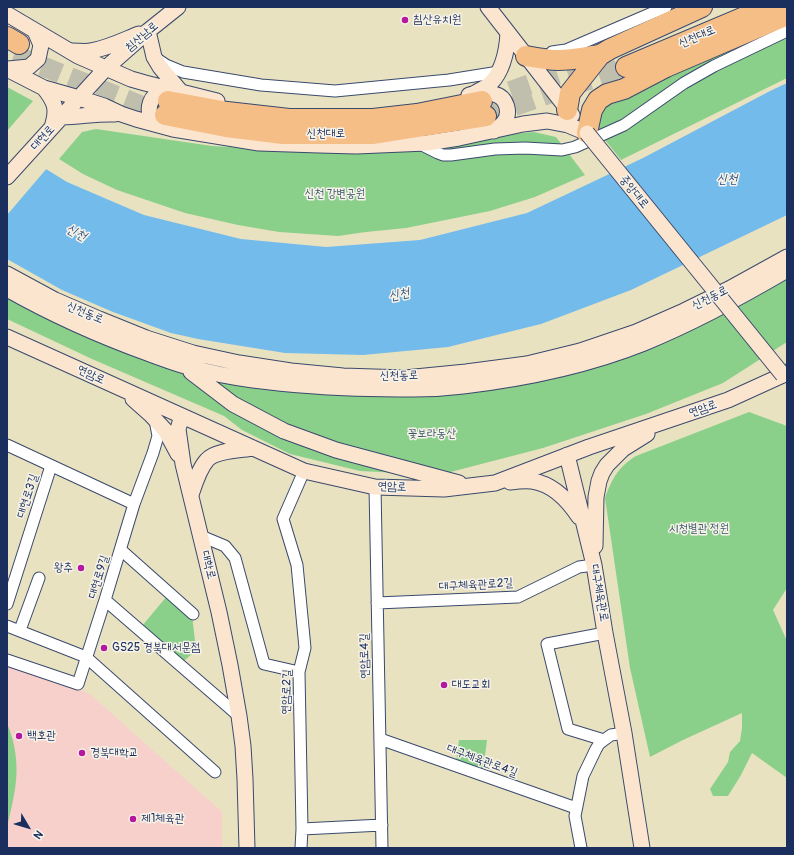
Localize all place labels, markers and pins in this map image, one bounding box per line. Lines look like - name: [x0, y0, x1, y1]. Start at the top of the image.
- place label: 침산유치원: [413, 13, 461, 27]
- marker: 침산유치원: [400, 15, 410, 25]
- place label: 왕추: [54, 561, 73, 575]
- marker: 왕추: [76, 563, 86, 573]
- place label: GS25 경북대서문점: [112, 641, 201, 655]
- marker: GS25 경북대서문점: [99, 643, 109, 653]
- place label: 대도교회: [452, 678, 491, 692]
- marker: 대도교회: [439, 680, 449, 690]
- place label: 백호관: [27, 729, 56, 743]
- marker: 백호관: [14, 731, 24, 741]
- place label: 경북대학교: [90, 746, 138, 760]
- marker: 경북대학교: [77, 748, 87, 758]
- place label: 제1체육관: [141, 812, 184, 826]
- marker: 제1체육관: [128, 814, 138, 824]

